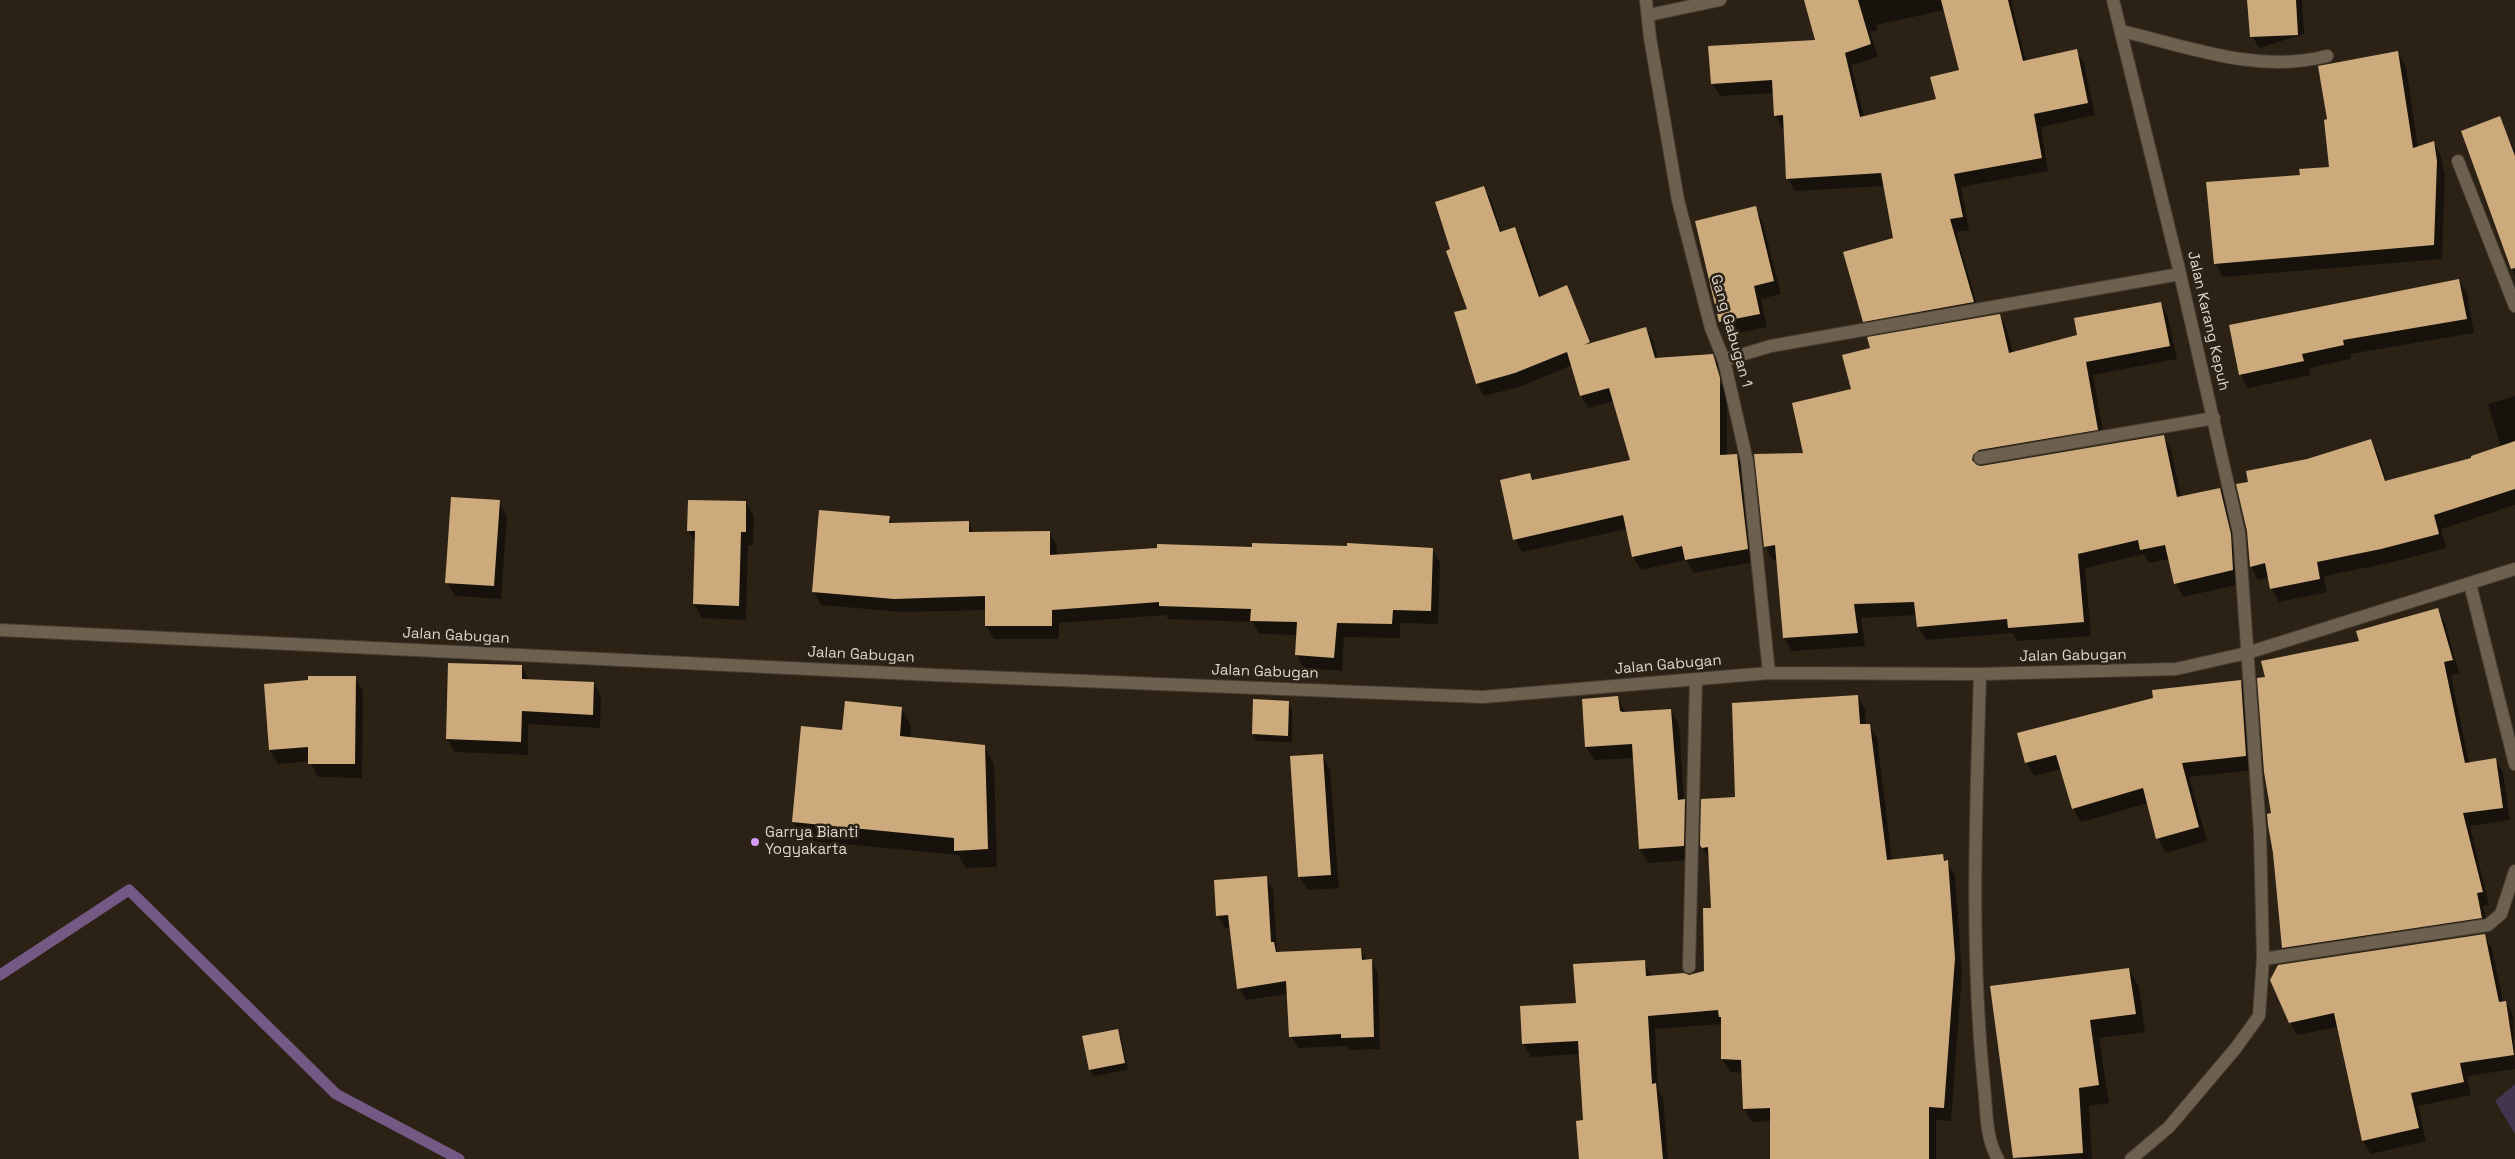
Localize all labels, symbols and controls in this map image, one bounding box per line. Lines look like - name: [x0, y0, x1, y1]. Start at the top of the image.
- street label: Jalan Karang Kepuh: [2183, 249, 2233, 393]
- street label: Gang Gabugan 1: [1706, 273, 1756, 389]
- street label: Jalan Gabugan: [402, 624, 510, 648]
- street label: Jalan Gabugan: [807, 643, 915, 667]
- street label: Jalan Gabugan: [2019, 646, 2127, 666]
- street label: Jalan Gabugan: [1614, 651, 1722, 679]
- street label: Jalan Gabugan: [1211, 661, 1319, 683]
- place label: Garrya Bianti Yogyakarta: [765, 824, 858, 859]
- marker: Garrya Bianti Yogyakarta: [749, 836, 761, 848]

